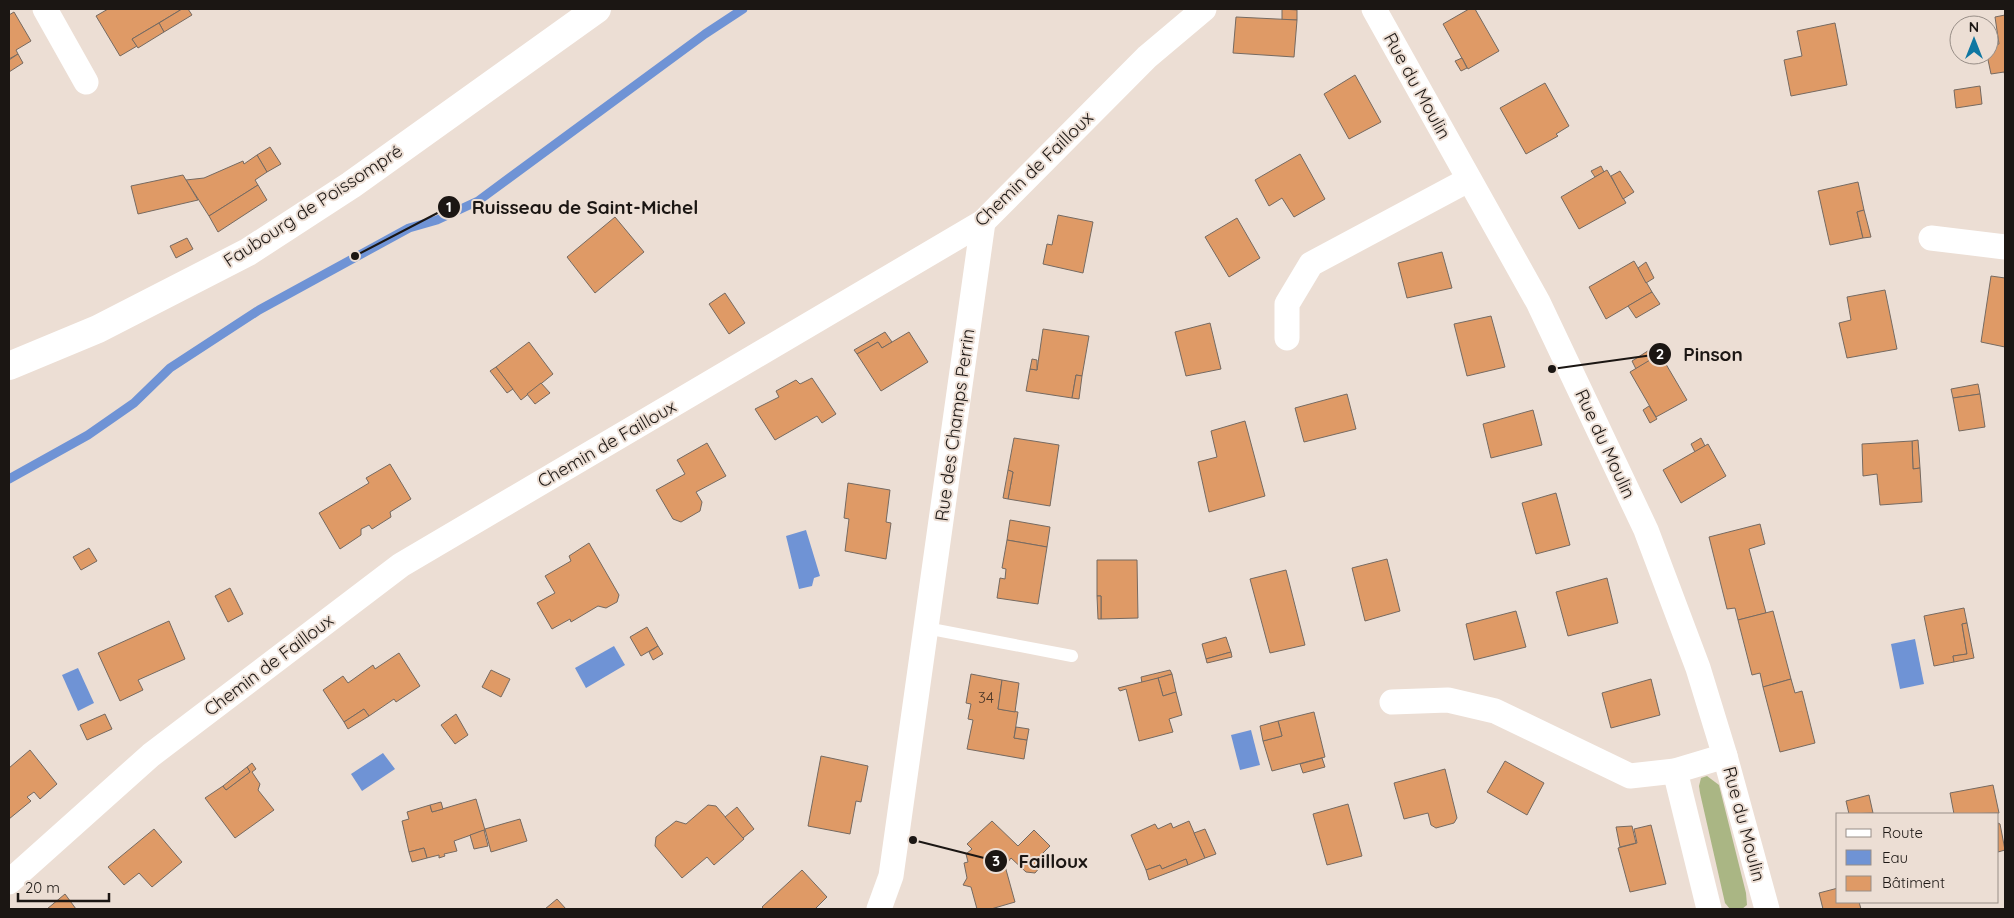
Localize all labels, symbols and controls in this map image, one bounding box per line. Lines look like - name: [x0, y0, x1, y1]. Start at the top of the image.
- north arrow: [1949, 15, 1999, 65]
- text: N: [1969, 18, 1979, 36]
- street label: Rue du Moulin: [1379, 29, 1456, 143]
- street label: Chemin de Failloux: [969, 106, 1098, 231]
- street label: Faubourg de Poissompré: [219, 139, 407, 272]
- callout: Ruisseau de Saint-Michel: [437, 190, 708, 224]
- text: Ruisseau de Saint-Michel: [472, 195, 698, 219]
- text: 1: [446, 197, 452, 216]
- street label: Rue des Champs Perrin: [930, 327, 979, 523]
- callout: Pinson: [1648, 337, 1753, 371]
- text: Pinson: [1683, 342, 1743, 366]
- text: 2: [1656, 344, 1664, 363]
- street label: Rue du Moulin: [1570, 385, 1641, 502]
- street label: Chemin de Failloux: [533, 394, 680, 493]
- street label: Chemin de Failloux: [199, 608, 338, 721]
- house number: 34: [978, 688, 994, 707]
- street label: Rue du Moulin: [1718, 764, 1771, 884]
- legend: [1836, 813, 1999, 903]
- text: Route: [1882, 823, 1923, 842]
- callout: Failloux: [984, 844, 1098, 878]
- text: Eau: [1882, 848, 1908, 867]
- text: Failloux: [1018, 849, 1088, 873]
- text: 3: [992, 851, 1000, 870]
- scale bar: [18, 870, 109, 902]
- text: Bâtiment: [1882, 873, 1945, 892]
- text: 20 m: [25, 878, 60, 897]

